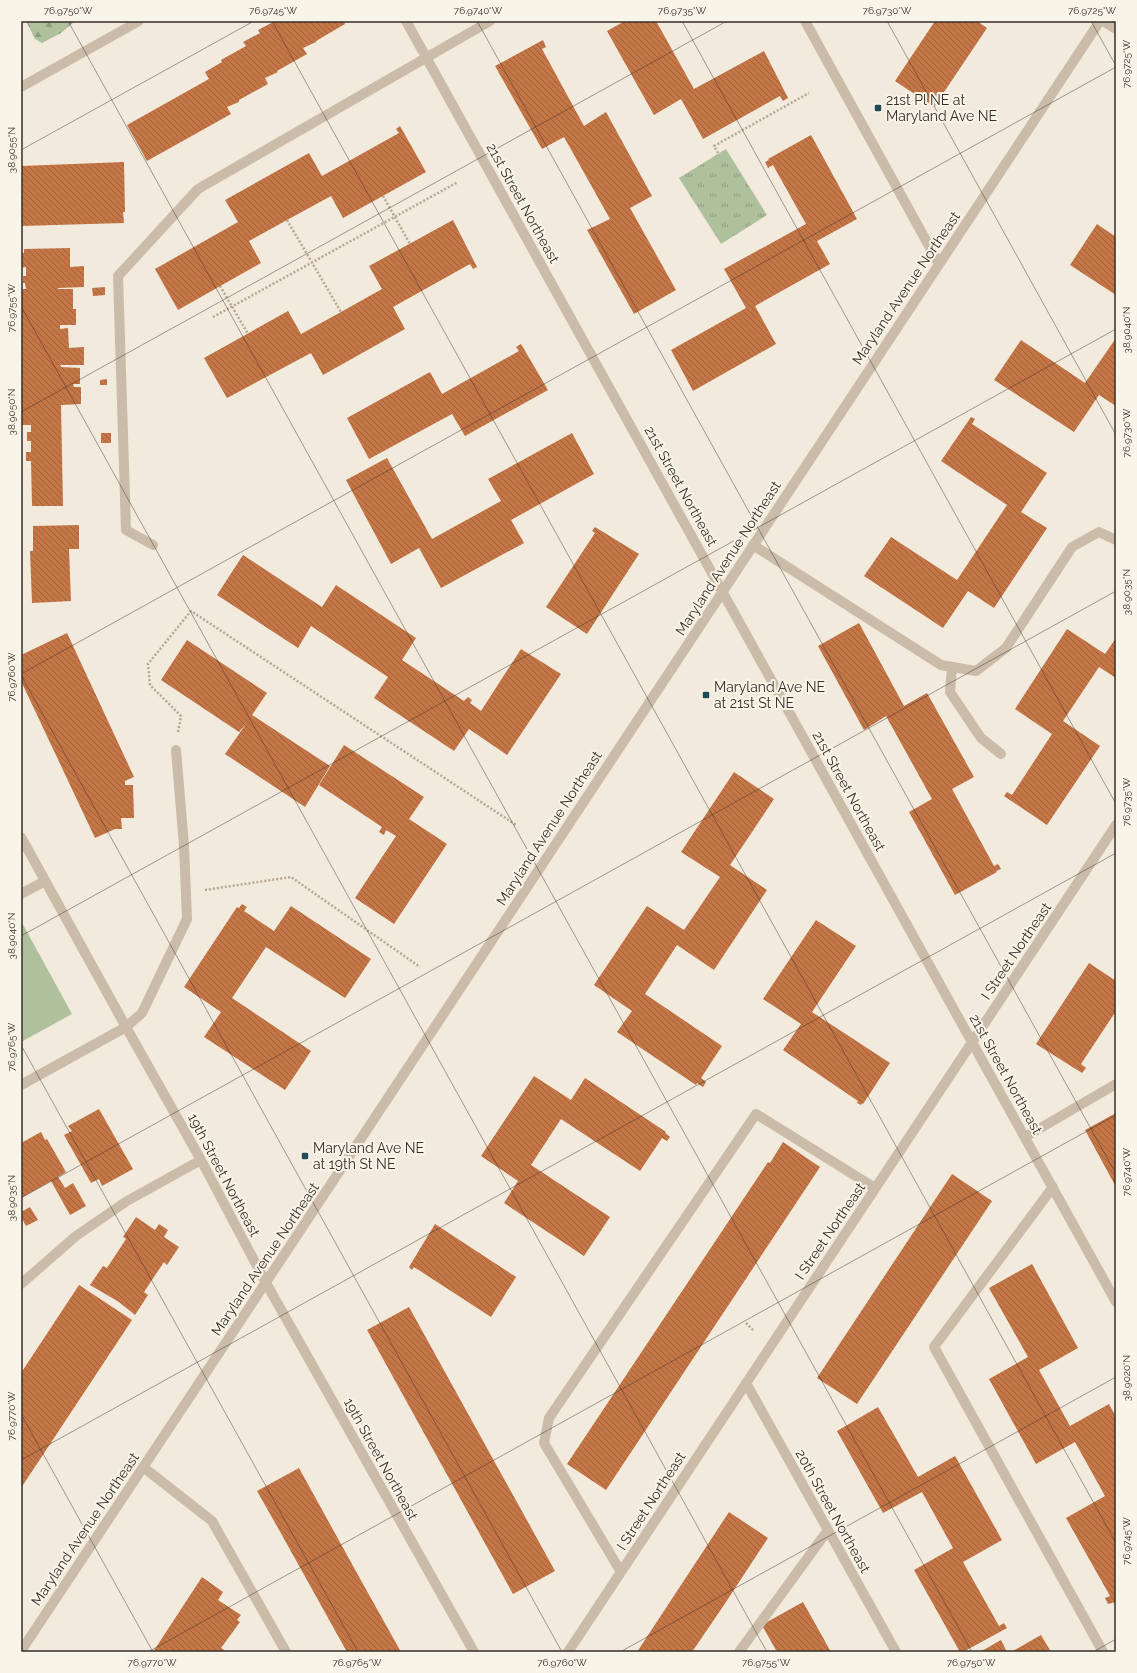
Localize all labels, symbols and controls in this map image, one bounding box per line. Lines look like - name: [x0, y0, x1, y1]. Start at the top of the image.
- text: 76.9750°W: [44, 5, 93, 16]
- text: 76.9745°W: [249, 5, 297, 16]
- text: 76.9740°W: [454, 5, 503, 16]
- text: 76.9735°W: [658, 5, 707, 16]
- text: 76.9730°W: [863, 5, 912, 16]
- text: 76.9725°W: [1068, 5, 1117, 16]
- text: 76.9725°W: [1121, 39, 1132, 88]
- place label: 21st Pl NE at Maryland Ave NE: [886, 92, 997, 124]
- marker: 21st Pl NE at Maryland Ave NE: [873, 103, 883, 113]
- text: 38.9055°N: [6, 127, 17, 173]
- street label: 21st Street Northeast: [483, 140, 563, 266]
- street label: Maryland Avenue Northeast: [849, 208, 963, 367]
- text: 76.9755°W: [6, 283, 17, 332]
- text: 38.9040°N: [1121, 307, 1132, 353]
- text: 38.9050°N: [6, 389, 17, 435]
- text: 76.9730°W: [1121, 408, 1132, 457]
- street label: 21st Street Northeast: [641, 423, 721, 549]
- street label: Maryland Avenue Northeast: [672, 478, 784, 638]
- text: 38.9035°N: [1121, 569, 1132, 615]
- text: 76.9760°W: [6, 652, 17, 702]
- place label: Maryland Ave NE at 21st St NE: [714, 679, 825, 711]
- marker: Maryland Ave NE at 21st St NE: [701, 690, 711, 700]
- street label: 21st Street Northeast: [809, 728, 889, 854]
- street label: Maryland Avenue Northeast: [493, 748, 605, 908]
- text: 76.9735°W: [1121, 777, 1132, 826]
- street label: I Street Northeast: [978, 899, 1055, 1003]
- text: 38.9040°N: [6, 913, 17, 959]
- street label: 21st Street Northeast: [966, 1011, 1046, 1137]
- text: 76.9765°W: [6, 1022, 17, 1072]
- street label: 19th Street Northeast: [185, 1111, 263, 1240]
- place label: Maryland Ave NE at 19th St NE: [313, 1140, 424, 1172]
- text: 76.9740°W: [1121, 1147, 1132, 1196]
- marker: Maryland Ave NE at 19th St NE: [300, 1151, 310, 1161]
- text: 38.9035°N: [6, 1175, 17, 1221]
- street label: Maryland Avenue Northeast: [208, 1179, 322, 1338]
- street label: I Street Northeast: [792, 1179, 869, 1283]
- text: 38.9020°N: [1121, 1355, 1132, 1401]
- text: 76.9770°W: [6, 1391, 17, 1440]
- street label: 19th Street Northeast: [341, 1395, 421, 1523]
- street label: 20th Street Northeast: [792, 1446, 874, 1576]
- street label: Maryland Avenue Northeast: [28, 1449, 142, 1608]
- street label: I Street Northeast: [613, 1449, 689, 1553]
- text: 76.9745°W: [1121, 1517, 1132, 1565]
- text: 76.9770°W: [128, 1657, 177, 1668]
- text: 76.9765°W: [332, 1657, 382, 1668]
- text: 76.9760°W: [537, 1657, 587, 1668]
- text: 76.9755°W: [742, 1657, 791, 1668]
- text: 76.9750°W: [947, 1657, 996, 1668]

